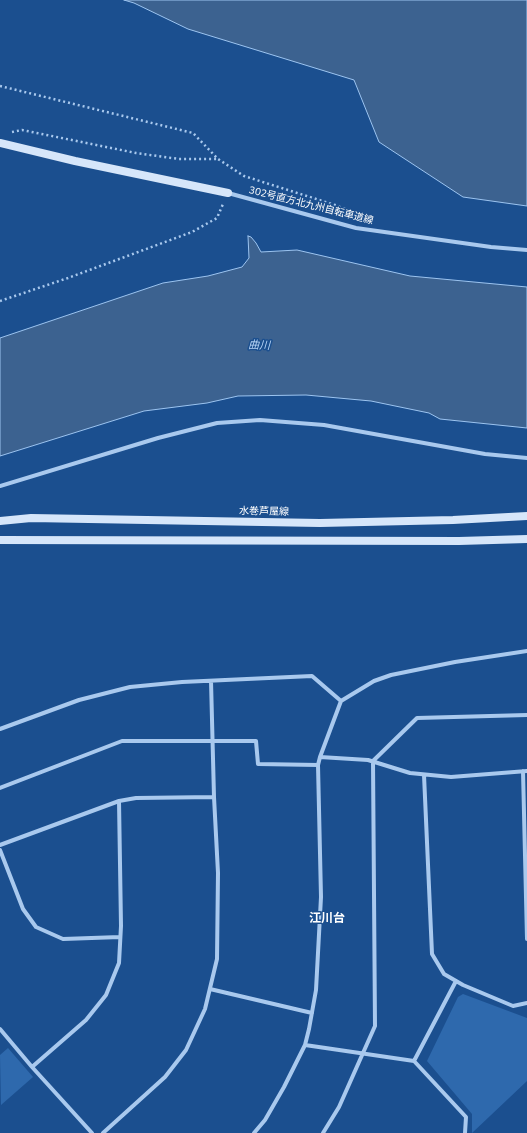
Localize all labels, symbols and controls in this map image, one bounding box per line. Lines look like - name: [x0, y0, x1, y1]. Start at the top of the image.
- street label: 302号直方北九州自転車道線: [247, 185, 375, 227]
- water label: 曲川: [248, 339, 270, 353]
- street label: 水巻芦屋線: [239, 506, 289, 518]
- district label: 江川台: [309, 912, 345, 926]

